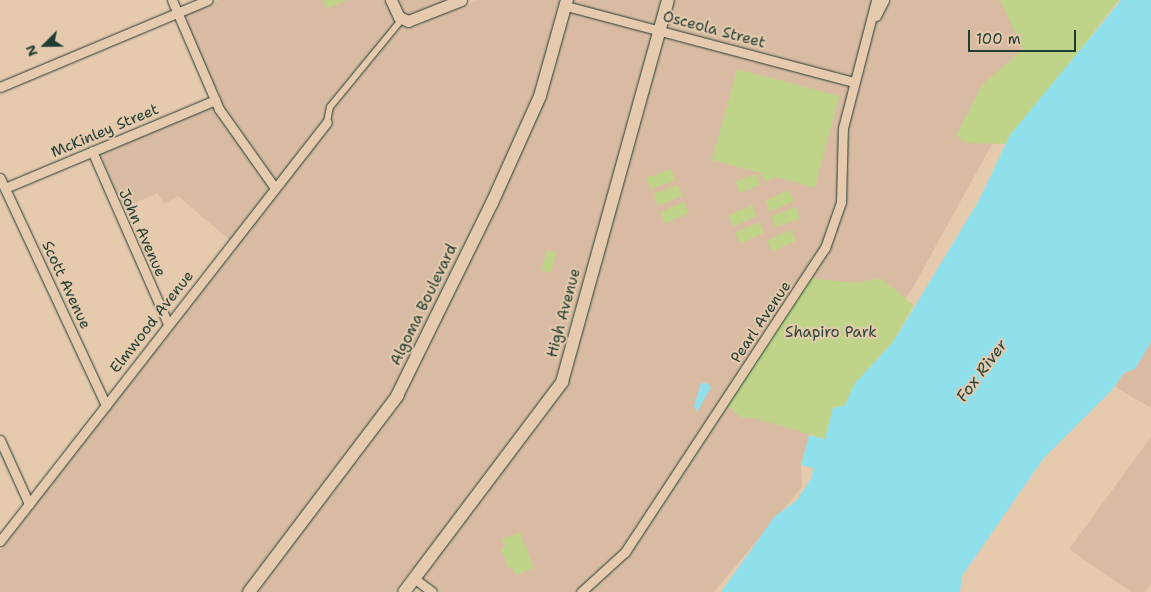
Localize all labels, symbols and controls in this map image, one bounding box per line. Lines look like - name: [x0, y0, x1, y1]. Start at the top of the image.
- street label: Osceola Street: [661, 8, 767, 52]
- north arrow: [20, 20, 70, 70]
- scale bar: [971, 20, 1078, 52]
- text: 100 m: [976, 29, 1021, 49]
- text: N: [21, 42, 42, 59]
- street label: McKinley Street: [49, 100, 161, 162]
- street label: John Avenue: [115, 186, 169, 280]
- street label: Scott Avenue: [38, 238, 94, 332]
- street label: Algoma Boulevard: [387, 241, 461, 369]
- street label: Elmwood Avenue: [106, 267, 198, 377]
- street label: High Avenue: [543, 267, 585, 359]
- street label: Pearl Avenue: [727, 278, 795, 366]
- park label: Shapiro Park: [785, 324, 877, 342]
- water label: Fox River: [952, 336, 1012, 406]

